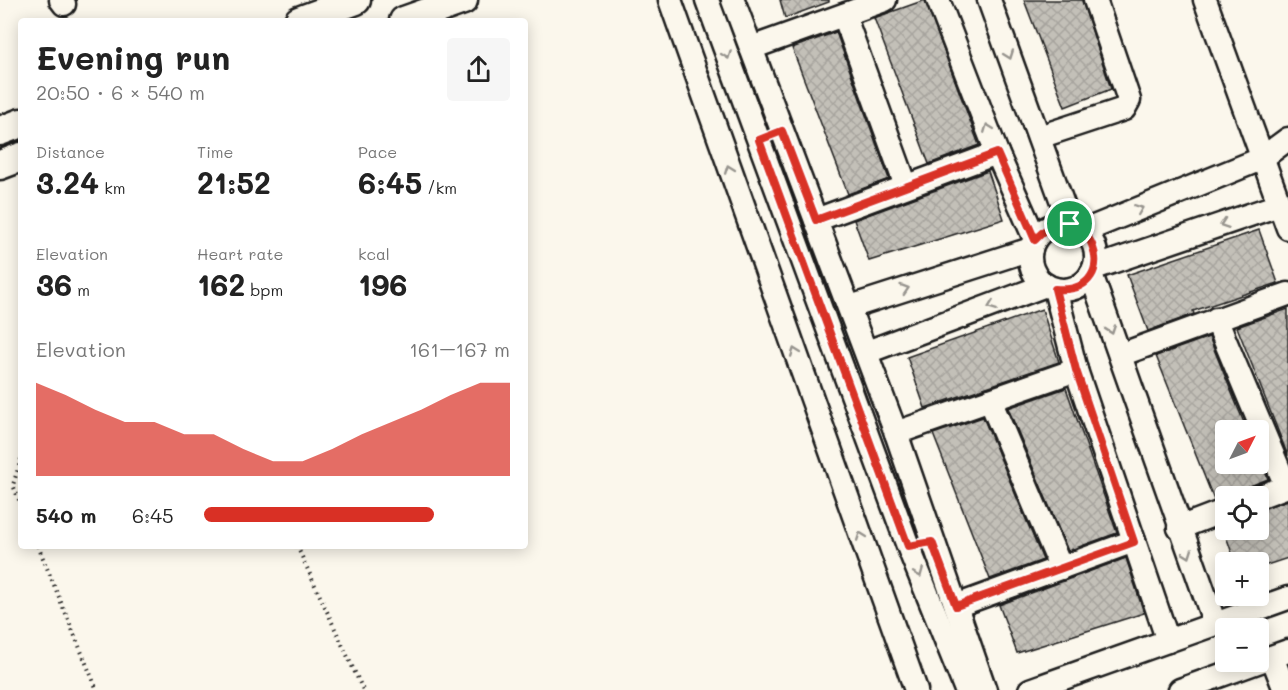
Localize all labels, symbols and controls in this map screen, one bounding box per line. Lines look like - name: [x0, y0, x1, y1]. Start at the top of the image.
- text: Evening run: [36, 35, 230, 78]
- button: share: [447, 38, 510, 101]
- one-way arrow: [720, 49, 733, 60]
- one-way arrow: [1002, 49, 1014, 60]
- text: 20:50 · 6 × 540 m: [36, 79, 205, 105]
- one-way arrow: [982, 123, 995, 134]
- text: Distance: [36, 141, 105, 162]
- text: Time: [197, 141, 233, 162]
- text: Pace: [358, 141, 397, 162]
- text: 3.24: [36, 162, 99, 202]
- text: 21:52: [197, 162, 271, 202]
- text: 6:45: [358, 162, 422, 202]
- one-way arrow: [724, 164, 737, 175]
- text: km: [99, 177, 125, 198]
- text: /km: [422, 177, 457, 198]
- pin: [1044, 198, 1095, 249]
- one-way arrow: [1132, 204, 1143, 216]
- icon: arrive: [1053, 207, 1086, 240]
- one-way arrow: [1219, 216, 1230, 229]
- text: Elevation: [36, 243, 108, 264]
- text: Heart rate: [197, 243, 283, 264]
- text: kcal: [358, 243, 390, 264]
- text: 36: [36, 264, 72, 304]
- text: 162: [197, 264, 245, 304]
- text: 196: [358, 264, 407, 304]
- text: m: [72, 279, 90, 300]
- text: bpm: [245, 279, 283, 300]
- one-way arrow: [899, 284, 910, 297]
- one-way arrow: [987, 298, 997, 311]
- one-way arrow: [1103, 324, 1116, 335]
- text: Elevation: [36, 336, 126, 362]
- text: 161–167 m: [409, 336, 510, 362]
- one-way arrow: [789, 348, 802, 358]
- north arrow: [1215, 420, 1269, 474]
- map controls: [1215, 420, 1269, 672]
- button: locate: [1215, 486, 1269, 540]
- text: 540 m: [36, 502, 96, 528]
- text: 6:45: [132, 502, 174, 528]
- one-way arrow: [855, 531, 868, 542]
- one-way arrow: [1181, 548, 1194, 558]
- button: +: [1215, 552, 1269, 606]
- one-way arrow: [912, 566, 924, 577]
- button: −: [1215, 618, 1269, 672]

